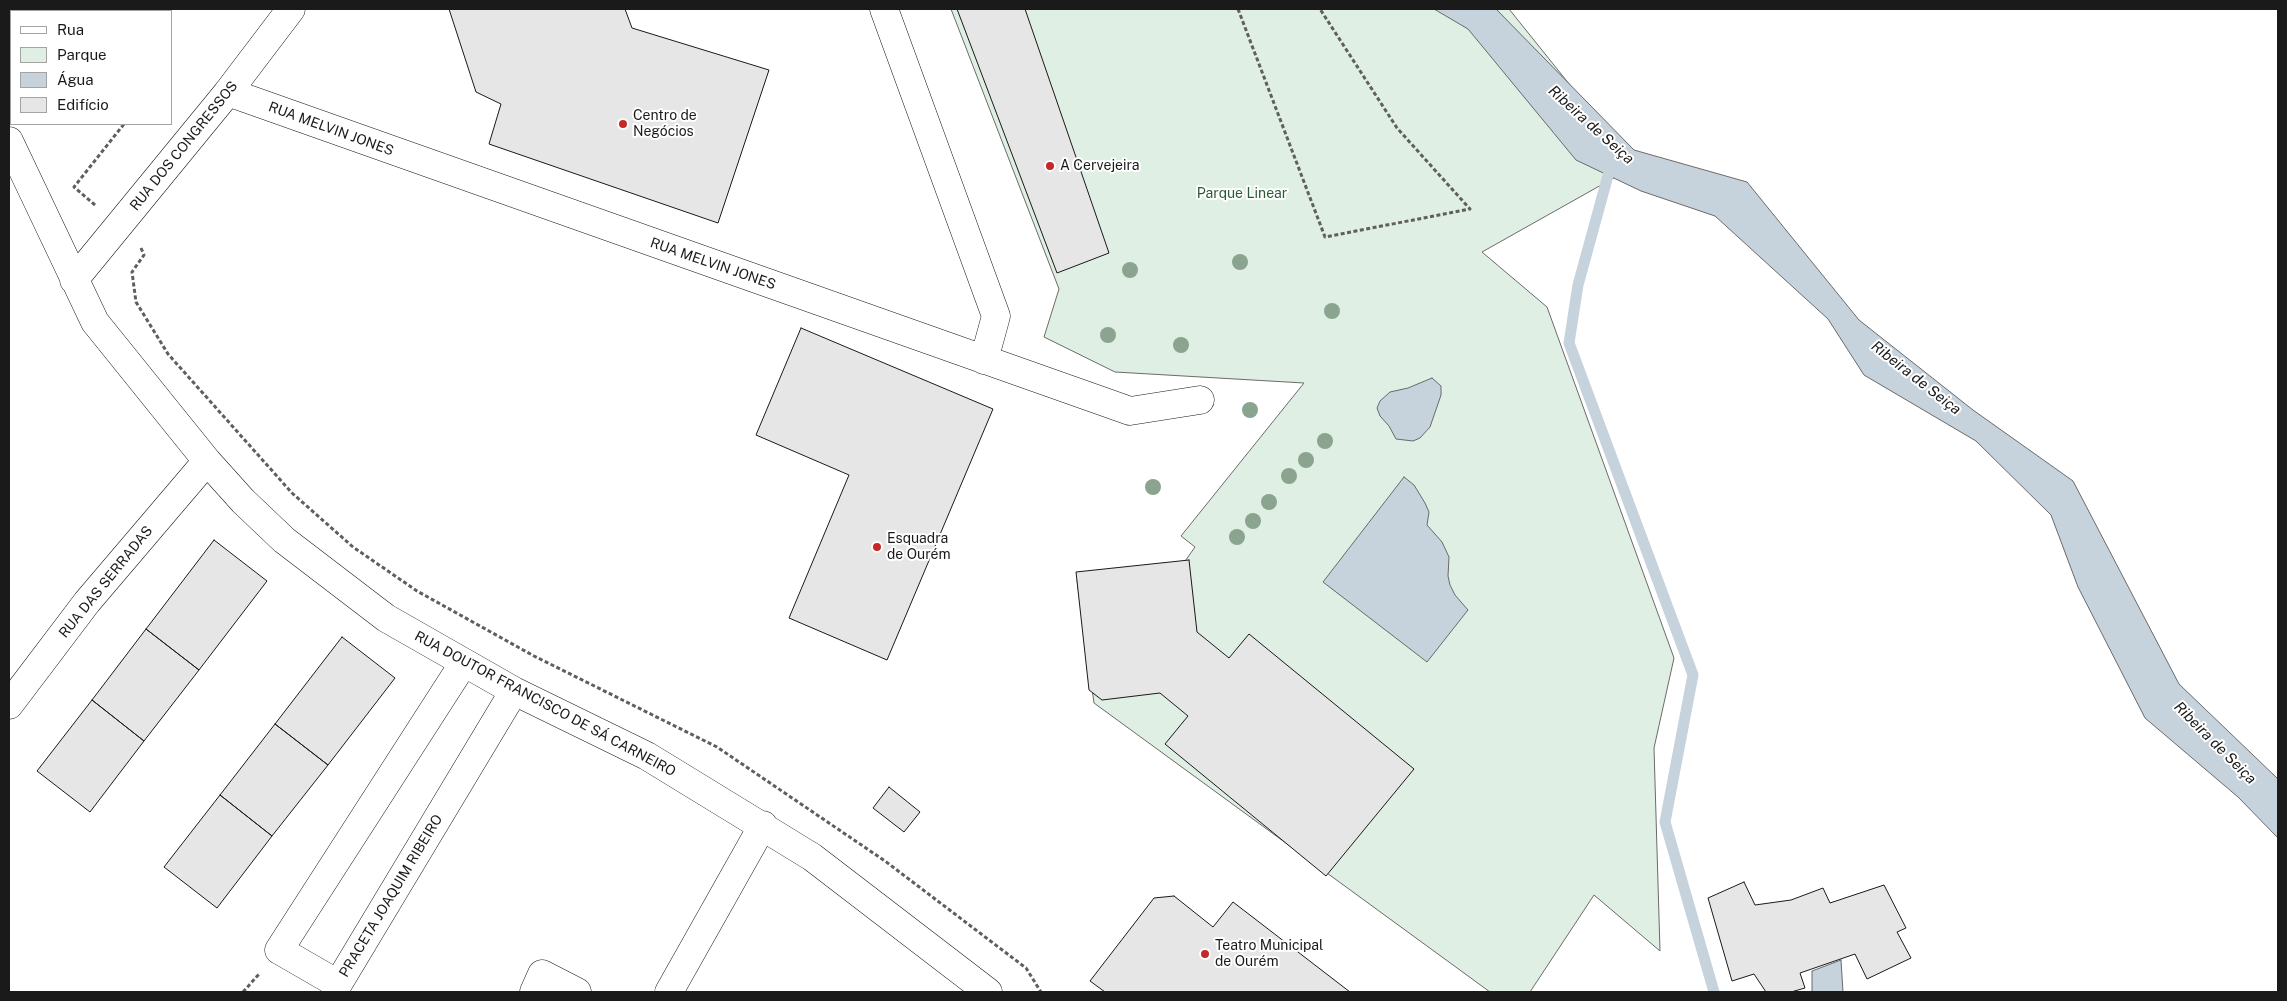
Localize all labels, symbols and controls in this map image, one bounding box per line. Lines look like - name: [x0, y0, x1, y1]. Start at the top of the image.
- legend: [10, 10, 172, 125]
- text: Rua: [57, 21, 84, 38]
- text: Parque: [57, 46, 107, 63]
- text: Água: [57, 71, 94, 88]
- street label: RUA DOS CONGRESSOS: [127, 78, 241, 214]
- water label: Ribeira de Seiça: [1544, 82, 1638, 168]
- text: Edifício: [57, 96, 109, 113]
- street label: RUA MELVIN JONES: [266, 99, 396, 159]
- place label: Centro de Negócios: [633, 108, 697, 140]
- marker: Centro de Negócios: [617, 118, 629, 130]
- place label: A Cervejeira: [1060, 158, 1140, 174]
- marker: A Cervejeira: [1044, 160, 1056, 172]
- park label: Parque Linear: [1197, 186, 1287, 202]
- street label: RUA MELVIN JONES: [648, 235, 778, 293]
- water label: Ribeira de Seiça: [1868, 337, 1964, 419]
- street label: RUA DAS SERRADAS: [56, 523, 156, 641]
- place label: Esquadra de Ourém: [887, 531, 951, 564]
- marker: Esquadra de Ourém: [871, 541, 883, 553]
- street label: RUA DOUTOR FRANCISCO DE SÁ CARNEIRO: [412, 628, 678, 780]
- water label: Ribeira de Seiça: [2170, 698, 2260, 788]
- street label: PRACETA JOAQUIM RIBEIRO: [336, 812, 446, 980]
- place label: Teatro Municipal de Ourém: [1215, 938, 1323, 970]
- marker: Teatro Municipal de Ourém: [1199, 948, 1211, 960]

